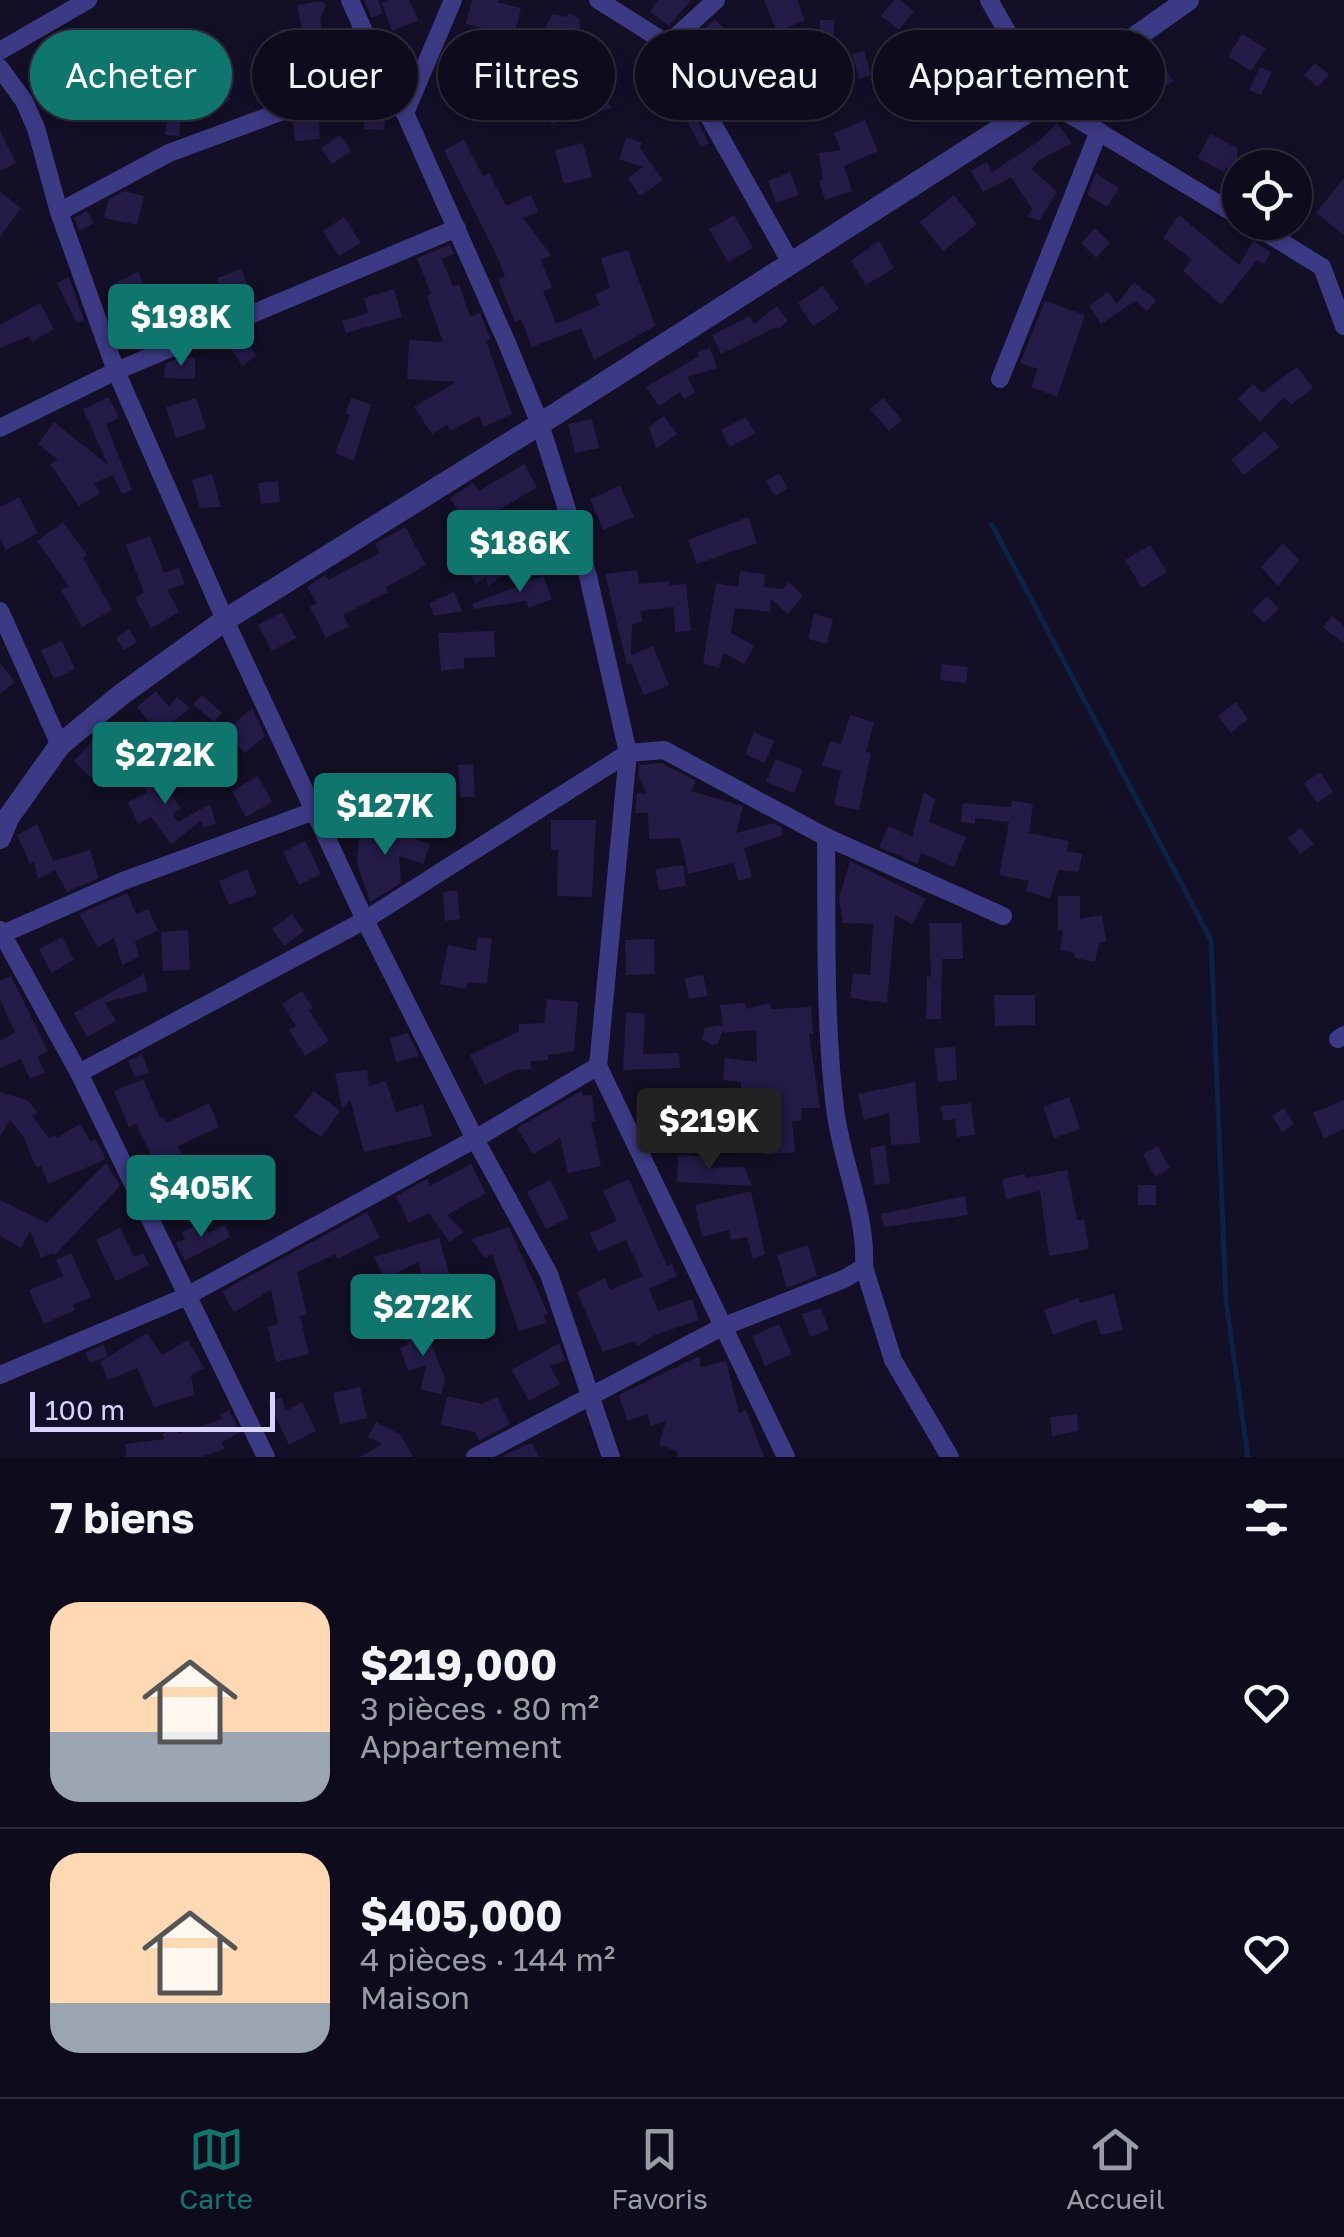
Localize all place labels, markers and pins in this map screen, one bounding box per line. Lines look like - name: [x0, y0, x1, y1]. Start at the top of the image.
- pin: $198K: [111, 284, 251, 369]
- pin: $186K: [450, 510, 590, 595]
- pin: $272K: [95, 722, 235, 807]
- pin: $127K: [315, 773, 455, 858]
- pin: $219K: [639, 1088, 779, 1173]
- pin: $405K: [131, 1155, 271, 1240]
- pin: $272K: [353, 1274, 493, 1359]

